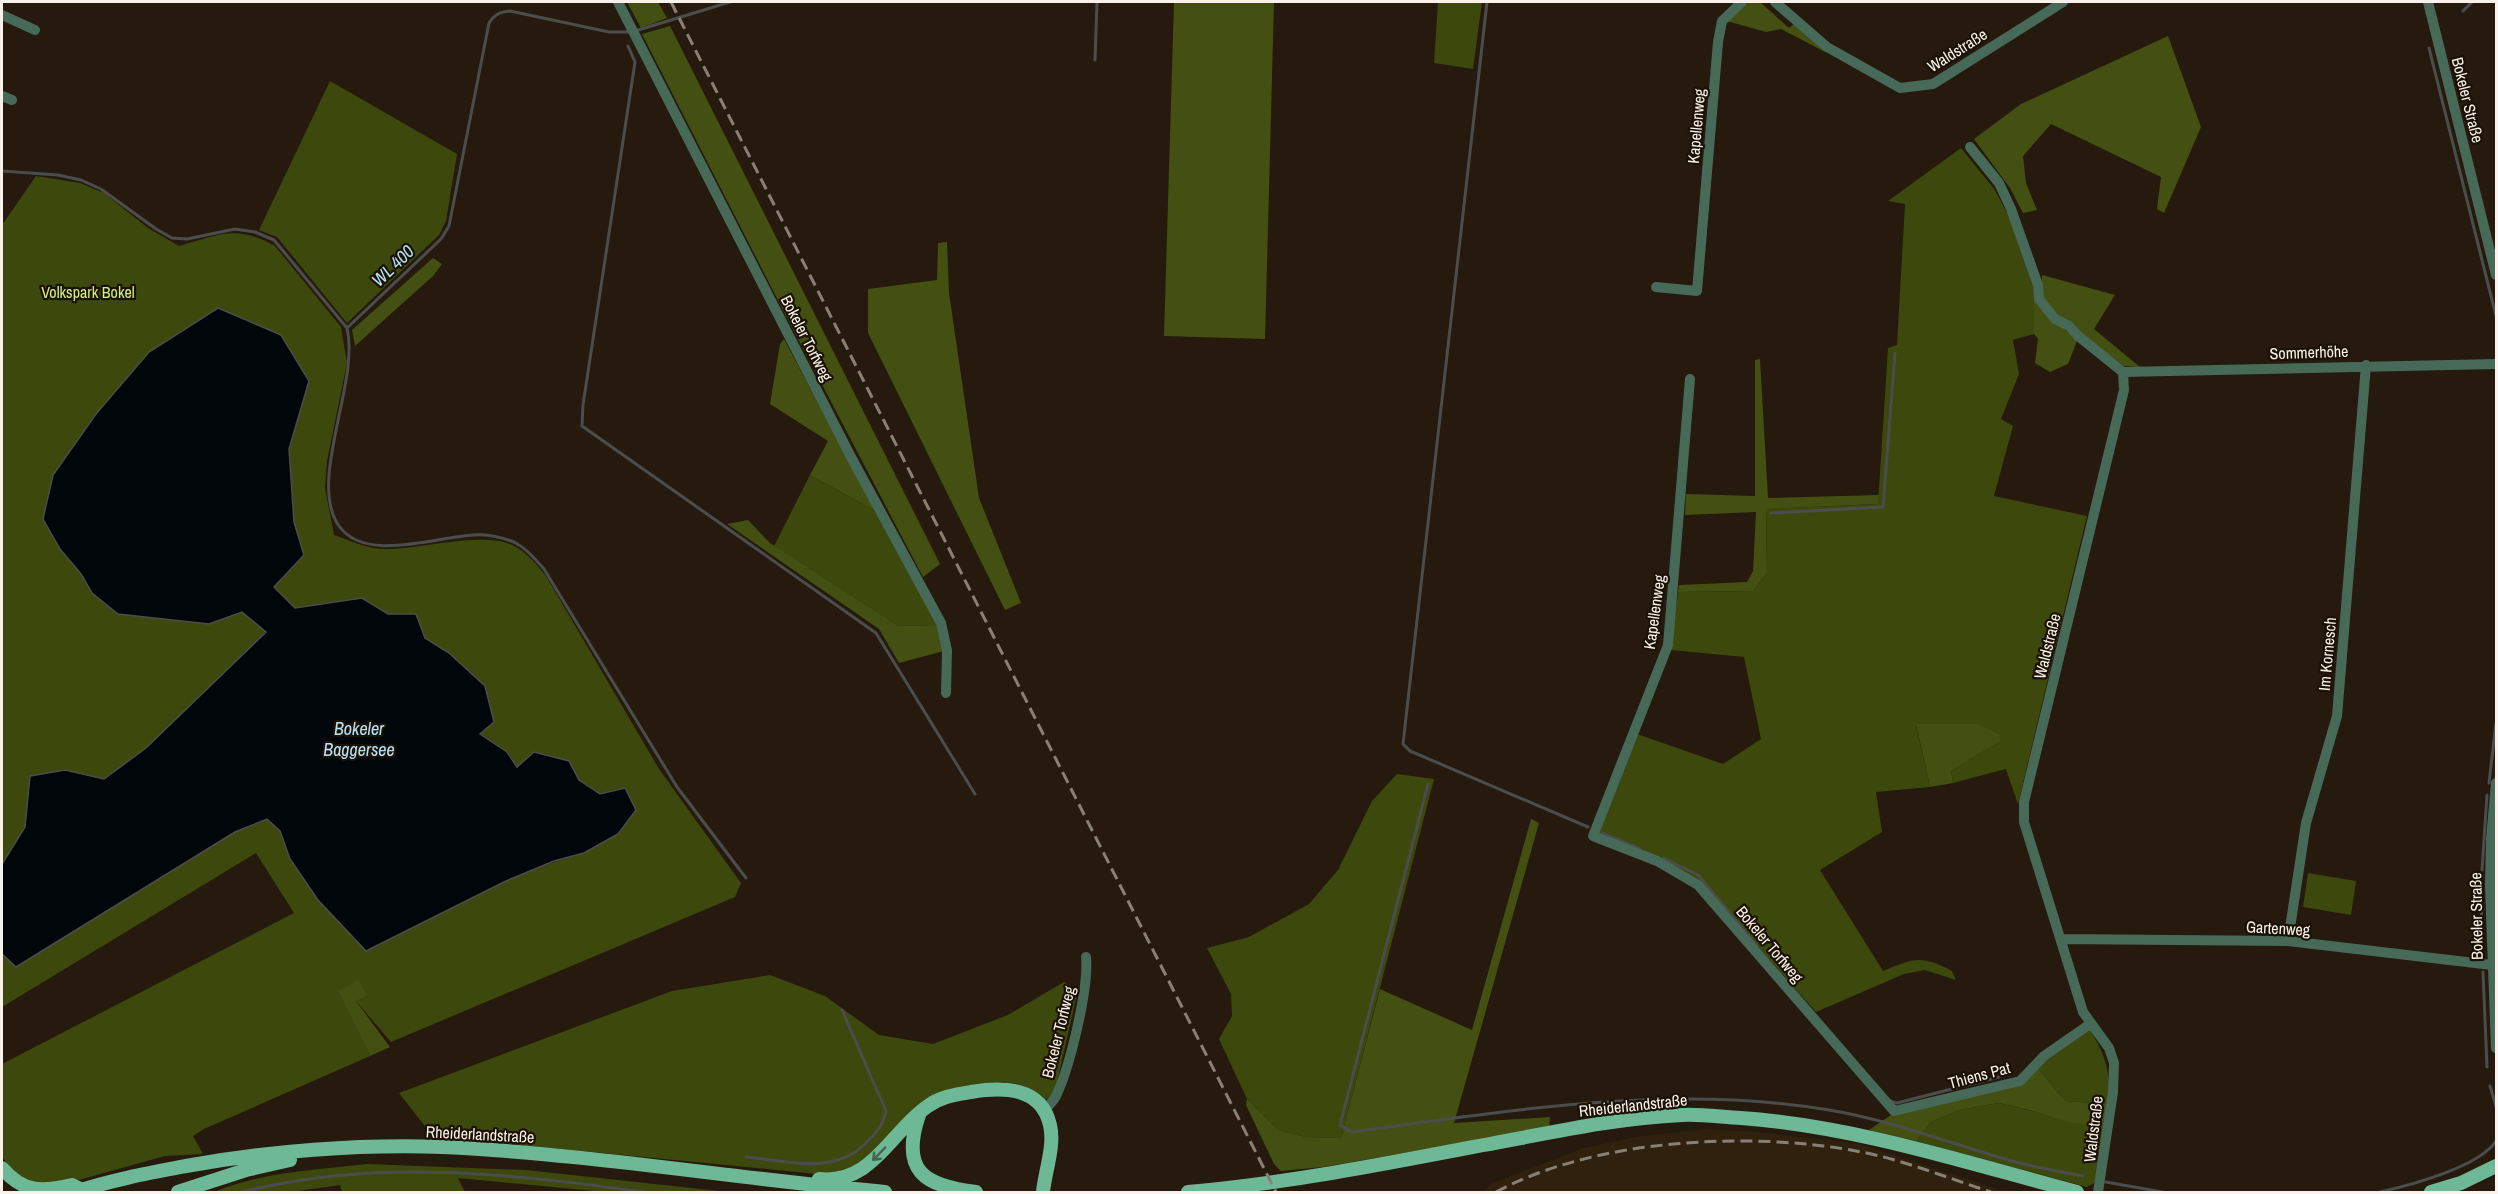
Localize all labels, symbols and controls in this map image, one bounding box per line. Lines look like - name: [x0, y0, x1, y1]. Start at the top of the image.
- street label: Waldstraße: [1923, 23, 1991, 77]
- street label: Bokeler Straße: [2447, 55, 2489, 145]
- street label: Kapellenweg: [1682, 87, 1710, 164]
- water label: WL 400: [366, 239, 419, 292]
- park label: Volkspark Bokel: [41, 281, 135, 303]
- street label: Bokeler Torfweg: [776, 291, 838, 385]
- street label: Sommerhöhe: [2269, 340, 2349, 364]
- street label: Kapellenweg: [1638, 573, 1670, 651]
- street label: Waldstraße: [2028, 611, 2066, 681]
- street label: Im Kornesch: [2313, 616, 2341, 692]
- water label: Bokeler Baggersee: [323, 716, 395, 762]
- street label: Bokeler Straße: [2464, 872, 2488, 960]
- street label: Bokeler Torfweg: [1731, 901, 1809, 988]
- street label: Gartenweg: [2245, 915, 2311, 941]
- street label: Bokeler Torfweg: [1036, 983, 1080, 1080]
- street label: Thiens Pat: [1945, 1056, 2013, 1094]
- street label: Rheiderlandstraße: [1578, 1088, 1688, 1122]
- street label: Waldstraße: [2078, 1095, 2108, 1163]
- street label: Rheiderlandstraße: [425, 1120, 535, 1148]
- one-way arrow: [872, 1147, 887, 1162]

